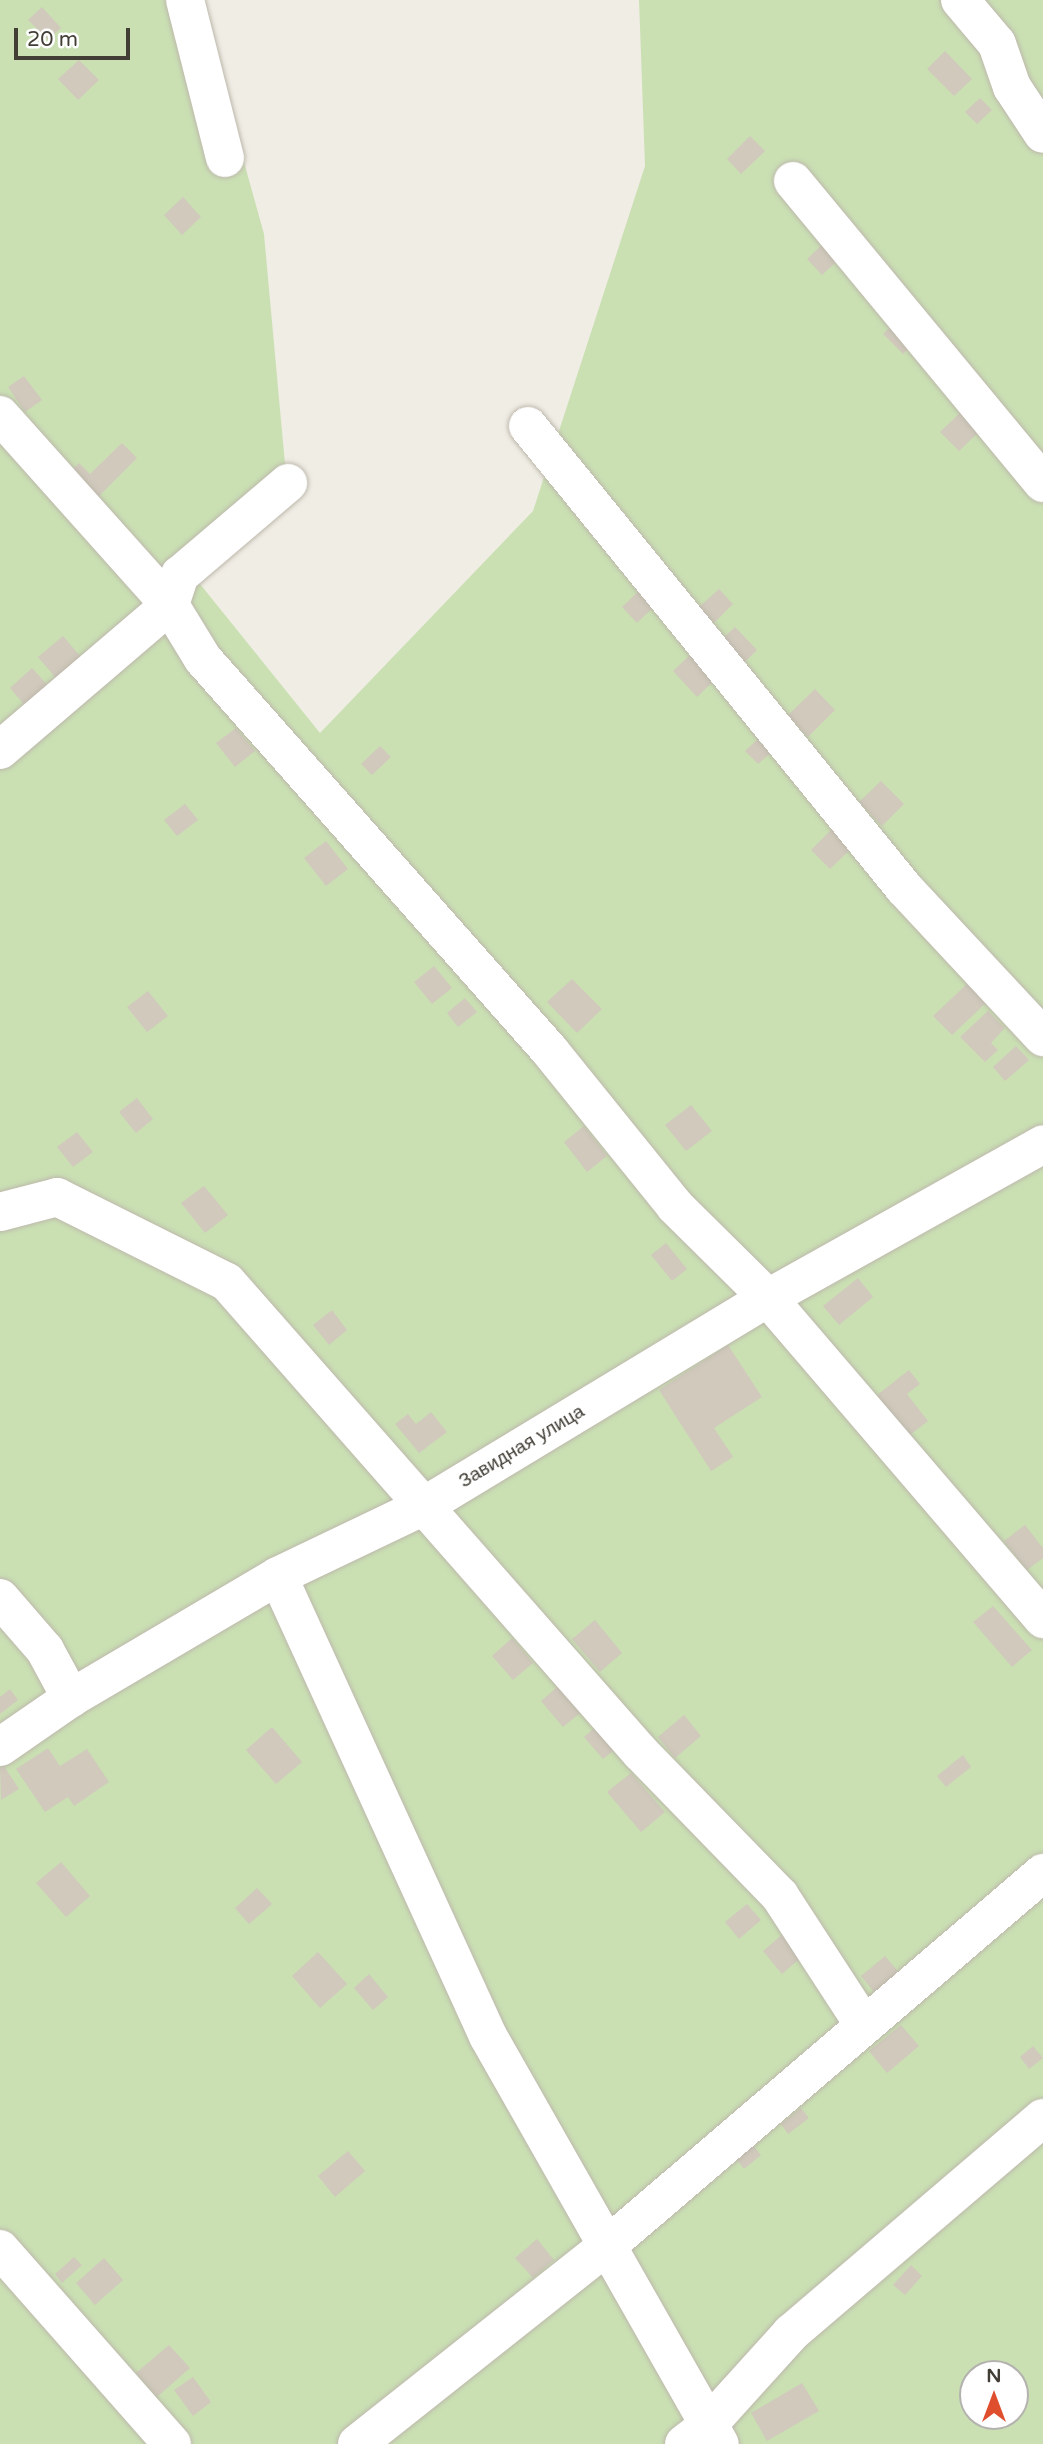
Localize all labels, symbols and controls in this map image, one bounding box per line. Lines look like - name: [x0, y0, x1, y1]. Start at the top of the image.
- scale bar: [18, 14, 133, 58]
- text: 20 m: [27, 27, 78, 52]
- street label: Завидная улица: [455, 1401, 589, 1493]
- north arrow: [959, 2360, 1029, 2430]
- text: N: [986, 2365, 1002, 2387]

